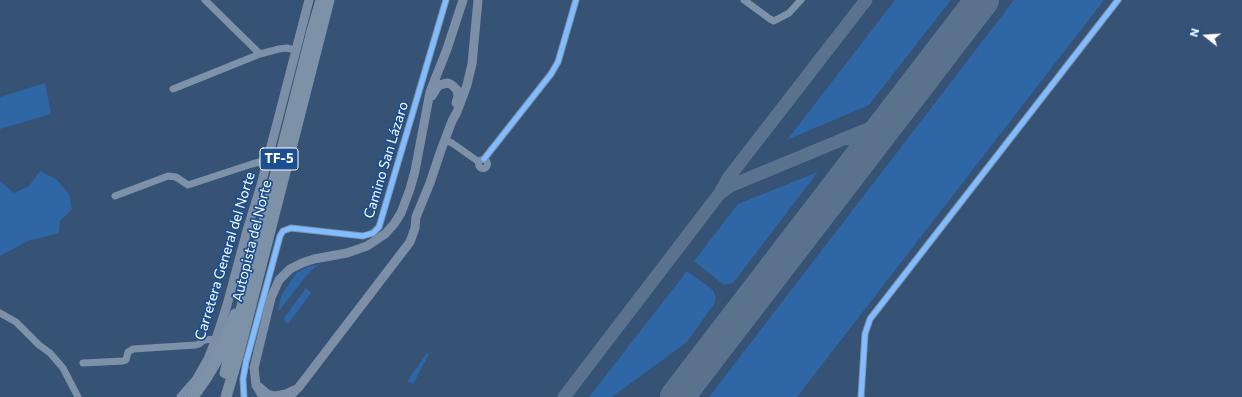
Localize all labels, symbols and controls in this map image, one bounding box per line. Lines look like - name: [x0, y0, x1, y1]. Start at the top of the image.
- north arrow: [1186, 16, 1226, 56]
- text: N: [1187, 27, 1201, 38]
- street label: Camino San Lázaro: [360, 100, 412, 220]
- road number: TF-5: [260, 148, 298, 170]
- street label: Carretera General del Norte: [191, 170, 259, 342]
- street label: Autopista del Norte: [229, 179, 275, 303]

